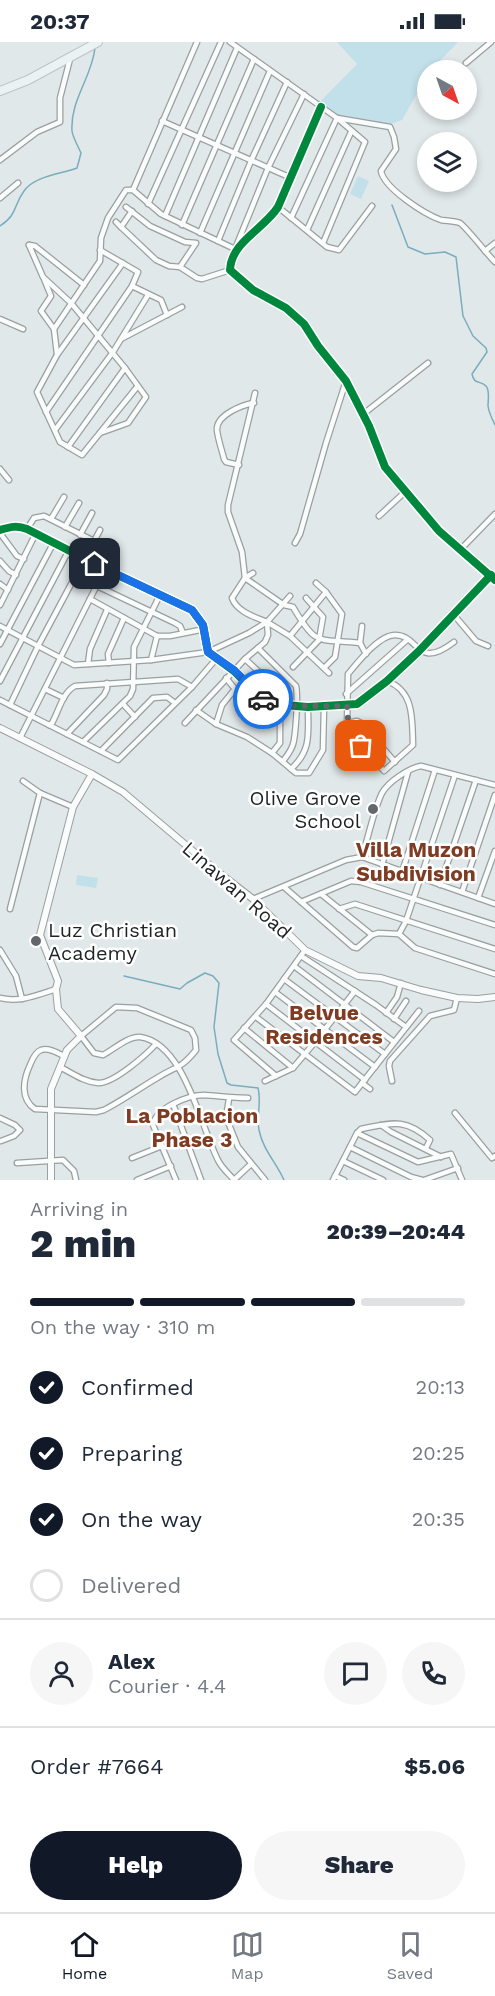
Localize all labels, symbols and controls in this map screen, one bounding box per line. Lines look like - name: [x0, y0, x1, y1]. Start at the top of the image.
- text: 20:37: [30, 9, 90, 34]
- north arrow: [417, 60, 477, 120]
- map controls: [417, 60, 477, 192]
- button: layers: [417, 132, 477, 192]
- pin: [69, 538, 120, 589]
- icon: home: [78, 547, 111, 580]
- courier: [233, 669, 293, 729]
- icon: car: [247, 683, 280, 716]
- pin: [335, 720, 386, 771]
- icon: bag: [344, 729, 377, 762]
- place label: Olive Grove School: [250, 786, 361, 833]
- marker: Olive Grove School: [366, 802, 380, 816]
- street label: Linawan Road: [178, 836, 296, 944]
- district label: Villa Muzon Subdivision: [356, 837, 476, 886]
- place label: Luz Christian Academy: [48, 918, 177, 965]
- marker: Luz Christian Academy: [29, 934, 43, 948]
- district label: Belvue Residences: [265, 1000, 383, 1049]
- district label: La Poblacion Phase 3: [126, 1103, 258, 1152]
- text: Arriving in: [30, 1197, 128, 1221]
- text: 20:39–20:44: [326, 1219, 465, 1244]
- text: 2 min: [30, 1221, 136, 1266]
- text: On the way · 310 m: [30, 1315, 215, 1339]
- icon: check: [30, 1371, 63, 1404]
- text: Confirmed: [81, 1375, 194, 1400]
- text: 20:13: [416, 1375, 465, 1399]
- icon: check: [30, 1437, 63, 1470]
- text: Preparing: [81, 1441, 182, 1466]
- text: 20:25: [412, 1441, 465, 1465]
- icon: check: [30, 1503, 63, 1536]
- text: On the way: [81, 1507, 202, 1532]
- text: 20:35: [412, 1507, 465, 1531]
- text: Delivered: [81, 1573, 181, 1598]
- button: person: [30, 1642, 93, 1705]
- button: chat: [324, 1642, 387, 1705]
- button: phone: [402, 1642, 465, 1705]
- text: Alex: [108, 1649, 155, 1674]
- text: Courier · 4.4: [108, 1674, 226, 1698]
- text: Order #7664: [30, 1754, 164, 1779]
- text: $5.06: [404, 1754, 465, 1779]
- button: Help: [30, 1831, 242, 1900]
- button: Share: [254, 1831, 465, 1900]
- tab: Home: [62, 1928, 107, 1983]
- tab: Map: [231, 1928, 264, 1983]
- tab: Saved: [387, 1928, 433, 1983]

